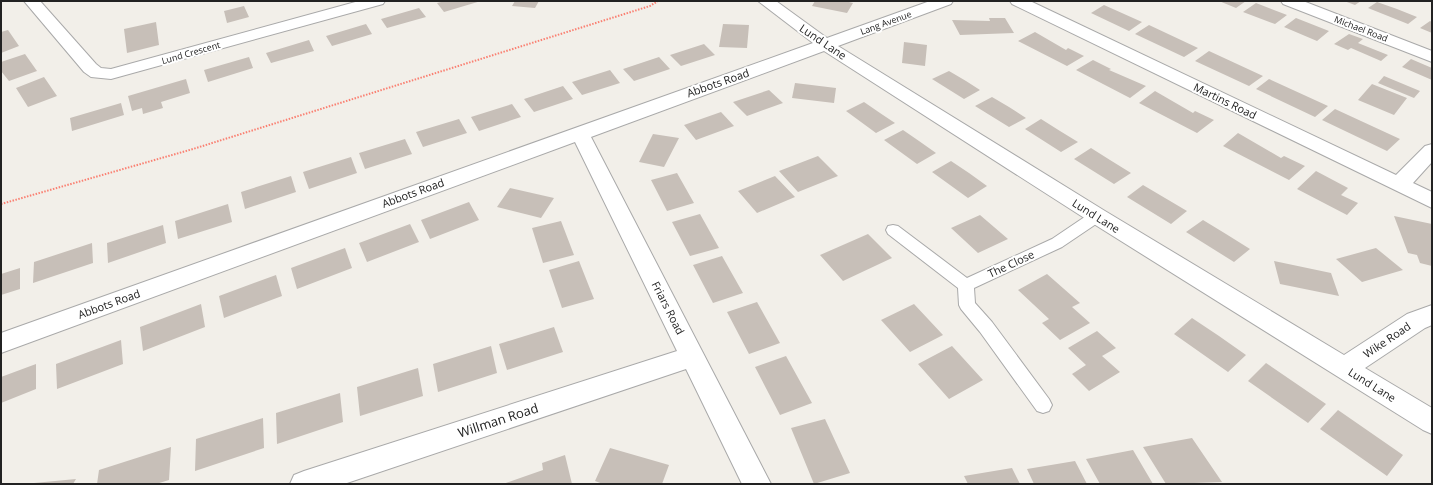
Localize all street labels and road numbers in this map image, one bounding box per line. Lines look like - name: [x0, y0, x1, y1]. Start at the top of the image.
- street label: Lang Avenue: [858, 7, 913, 38]
- street label: Michael Road: [1333, 12, 1390, 45]
- street label: Lund Lane: [797, 20, 850, 63]
- street label: Lund Crescent: [160, 38, 222, 67]
- street label: Abbots Road: [685, 65, 751, 100]
- street label: Martins Road: [1191, 79, 1259, 122]
- street label: Abbots Road: [380, 174, 446, 211]
- street label: Lund Lane: [1070, 195, 1123, 236]
- street label: The Close: [985, 246, 1036, 281]
- street label: Friars Road: [649, 279, 688, 337]
- street label: Abbots Road: [76, 285, 142, 322]
- street label: Wike Road: [1360, 318, 1413, 361]
- street label: Lund Lane: [1346, 364, 1399, 405]
- street label: Willman Road: [456, 399, 540, 441]

